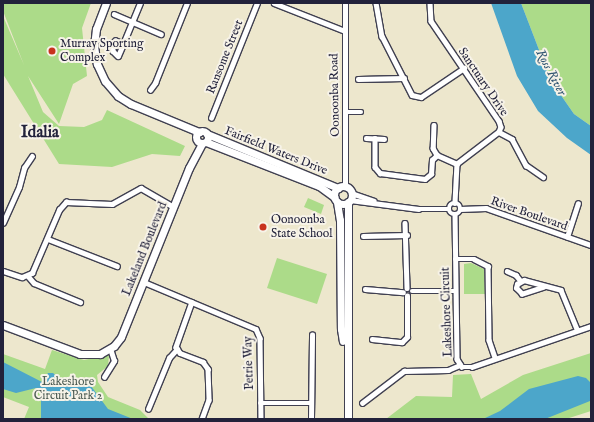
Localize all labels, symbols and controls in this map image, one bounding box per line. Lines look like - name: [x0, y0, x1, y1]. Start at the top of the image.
- street label: Ransome Street: [204, 18, 246, 96]
- place label: Murray Sporting Complex: [60, 37, 144, 65]
- street label: Sanctuary Drive: [455, 45, 511, 119]
- marker: Murray Sporting Complex: [47, 46, 57, 56]
- water label: Ross River: [531, 47, 569, 99]
- street label: Oonoonba Road: [327, 53, 343, 137]
- district label: Idalia: [21, 123, 59, 143]
- street label: Fairfield Waters Drive: [222, 124, 330, 178]
- street label: River Boulevard: [489, 194, 569, 234]
- street label: Lakeland Boulevard: [120, 200, 170, 298]
- place label: Oonoonba State School: [271, 213, 333, 241]
- marker: Oonoonba State School: [258, 222, 268, 232]
- street label: Lakeshore Circuit: [438, 267, 456, 357]
- street label: Petrie Way: [241, 336, 257, 390]
- park label: Lakeshore Circuit Park 2: [34, 375, 102, 403]

